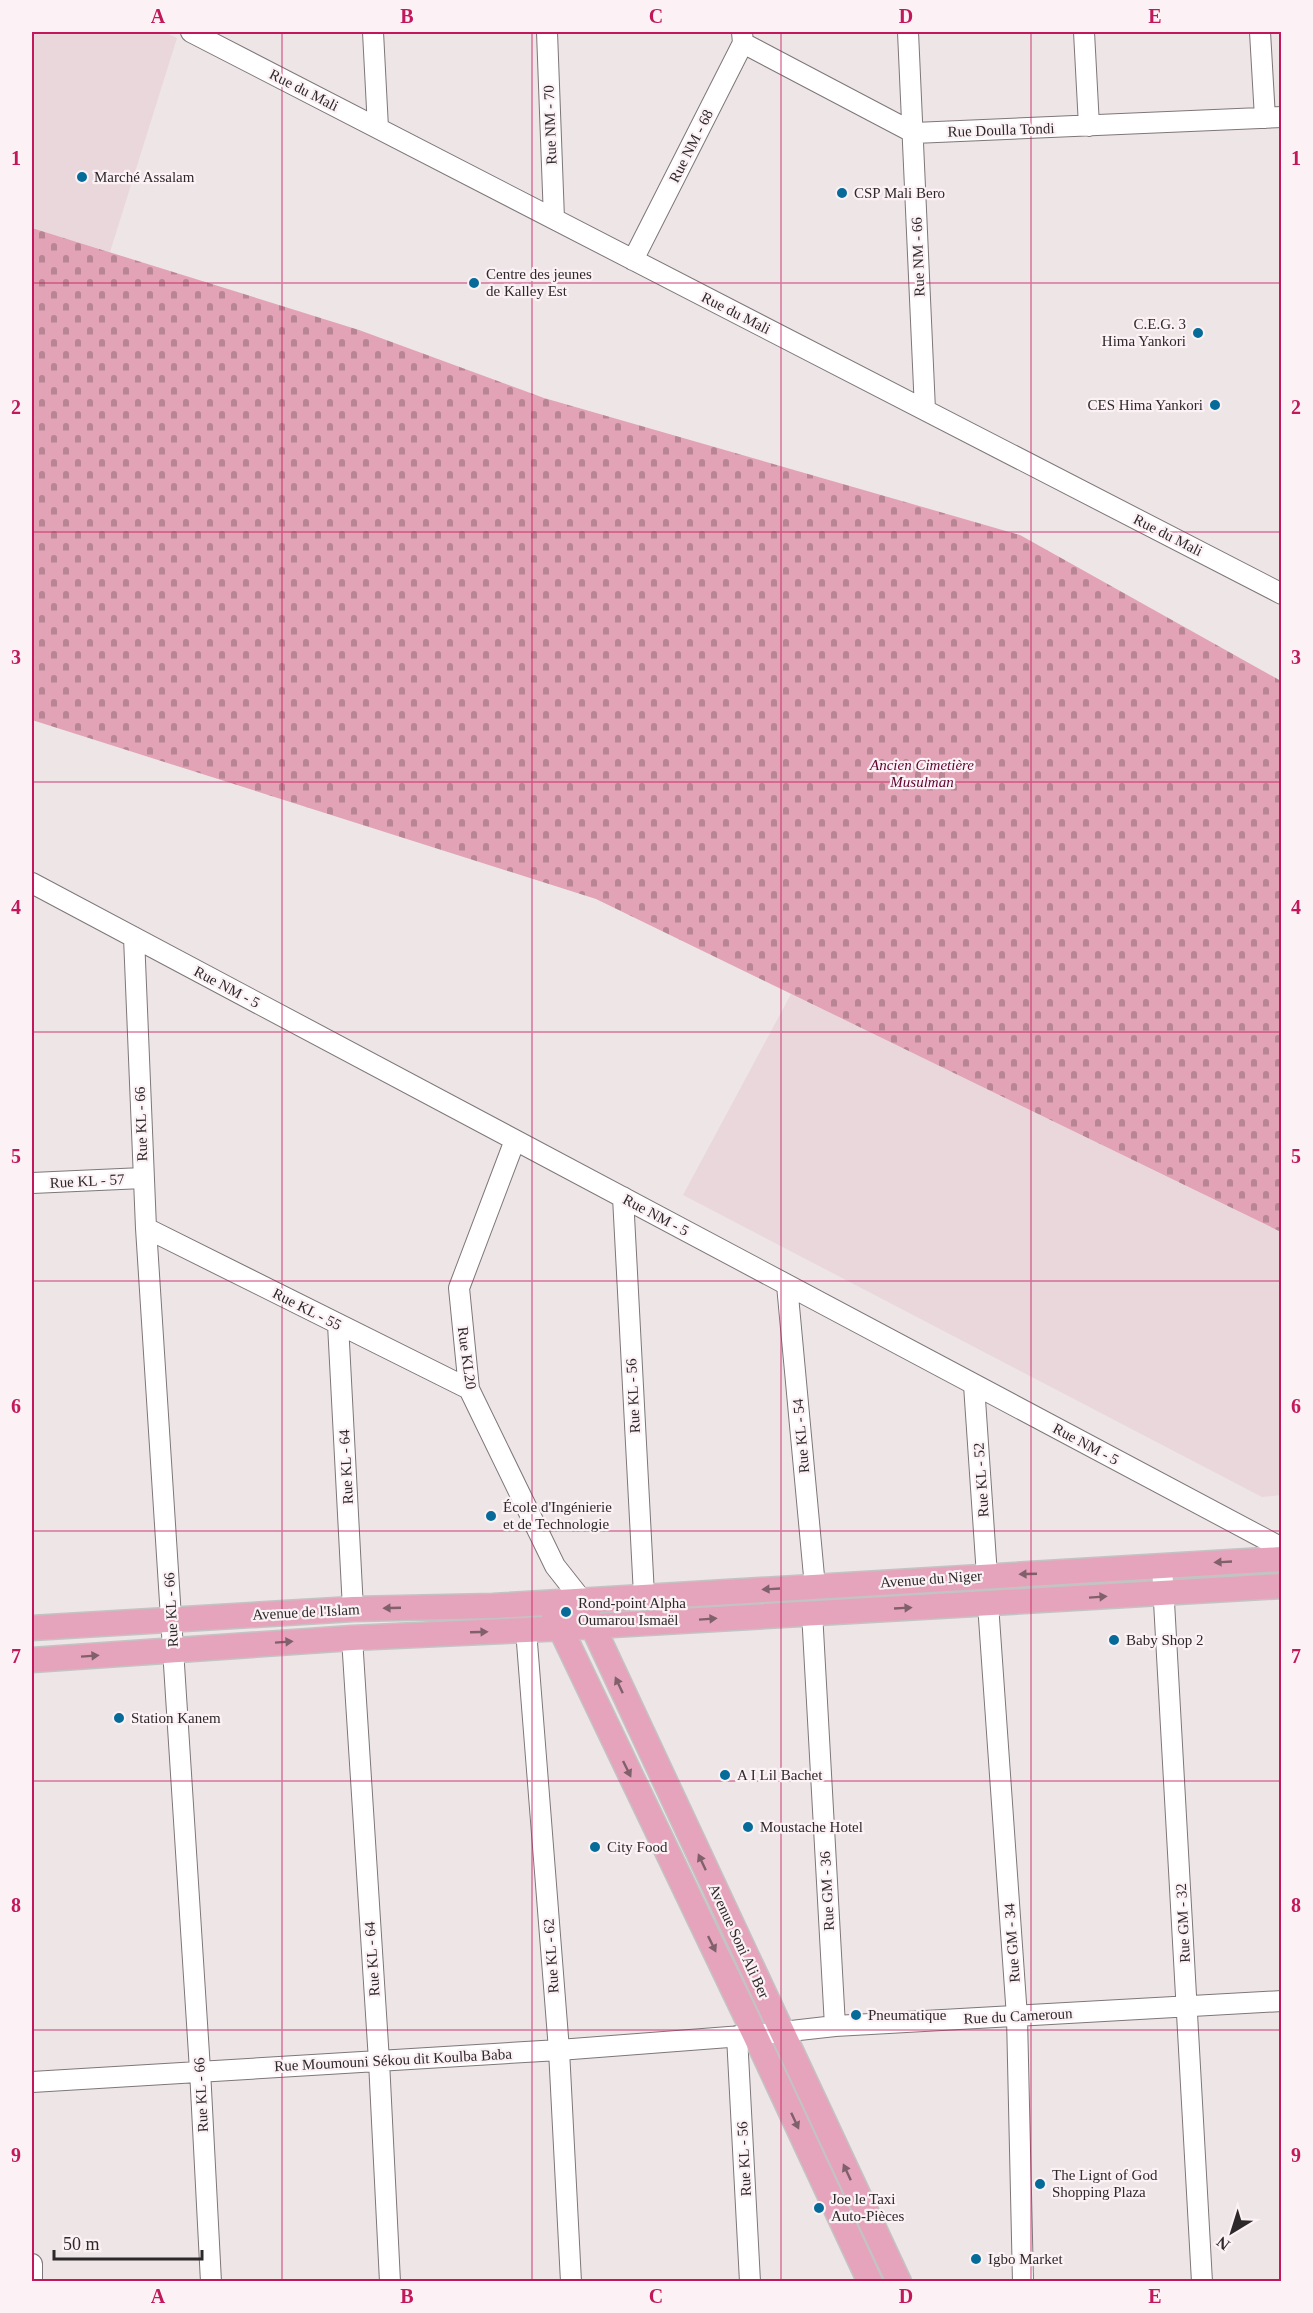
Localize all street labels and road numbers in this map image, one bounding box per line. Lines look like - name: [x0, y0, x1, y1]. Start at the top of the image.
- street label: Rue du Mali: [267, 66, 341, 114]
- street label: Rue NM - 70: [541, 85, 559, 165]
- street label: Rue NM - 68: [666, 107, 716, 185]
- street label: Rue Doulla Tondi: [947, 120, 1055, 140]
- street label: Rue NM - 66: [909, 216, 927, 297]
- street label: Rue du Mali: [699, 289, 773, 337]
- street label: Rue du Mali: [1131, 511, 1205, 559]
- street label: Rue NM - 5: [191, 963, 263, 1011]
- street label: Rue KL - 66: [132, 1086, 150, 1162]
- street label: Rue KL - 57: [49, 1171, 125, 1191]
- street label: Rue NM - 5: [620, 1191, 692, 1239]
- street label: Rue KL - 55: [270, 1285, 344, 1333]
- street label: Rue KL20: [455, 1326, 479, 1390]
- street label: Rue KL - 56: [623, 1358, 643, 1434]
- street label: Rue KL - 54: [790, 1398, 812, 1474]
- street label: Rue NM - 5: [1050, 1420, 1122, 1468]
- street label: Rue KL - 64: [336, 1429, 356, 1505]
- street label: Rue KL - 52: [970, 1442, 992, 1518]
- street label: Avenue du Niger: [879, 1567, 983, 1591]
- street label: Rue KL - 66: [161, 1572, 181, 1648]
- street label: Avenue de l'Islam: [252, 1601, 360, 1623]
- street label: Rue GM - 36: [817, 1850, 837, 1931]
- street label: Avenue Soni Ali Ber: [705, 1881, 773, 2001]
- street label: Rue GM - 32: [1173, 1883, 1193, 1963]
- street label: Rue GM - 34: [1001, 1902, 1023, 1983]
- street label: Rue KL - 62: [540, 1918, 562, 1994]
- street label: Rue KL - 64: [361, 1921, 383, 1997]
- street label: Rue du Cameroun: [963, 2005, 1073, 2027]
- street label: Rue Moumouni Sékou dit Koulba Baba: [274, 2046, 513, 2074]
- street label: Rue KL - 66: [191, 2057, 211, 2133]
- street label: Rue KL - 56: [734, 2121, 754, 2197]

